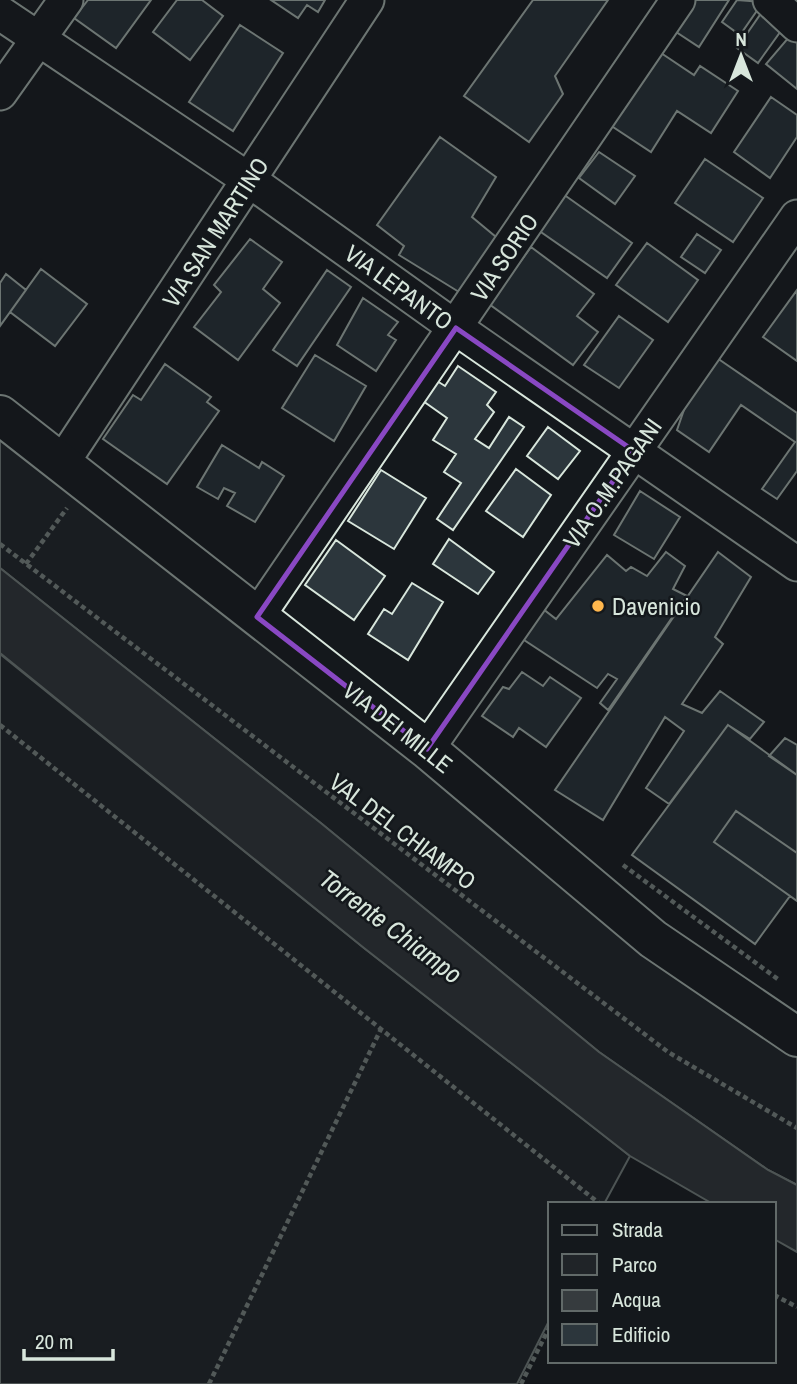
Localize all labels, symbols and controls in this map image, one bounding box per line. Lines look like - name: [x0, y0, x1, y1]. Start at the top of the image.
- north arrow: [706, 21, 776, 91]
- text: N: [735, 26, 747, 52]
- street label: VIA SAN MARTINO: [155, 151, 275, 313]
- street label: VIA SORIO: [463, 207, 545, 307]
- street label: VIA LEPANTO: [339, 237, 459, 337]
- street label: VIA O.M.PAGANI: [555, 412, 669, 554]
- place label: Davenicio: [612, 590, 701, 622]
- marker: Davenicio: [590, 598, 606, 614]
- street label: VIA DEI MILLE: [336, 674, 460, 780]
- street label: VAL DEL CHIAMPO: [323, 765, 483, 897]
- water label: Torrente Chiampo: [313, 861, 469, 991]
- legend: [548, 1202, 776, 1363]
- text: Strada: [612, 1215, 663, 1244]
- text: Parco: [612, 1250, 657, 1279]
- text: Acqua: [611, 1285, 661, 1314]
- scale bar: [24, 1318, 114, 1362]
- text: Edificio: [612, 1320, 670, 1349]
- text: 20 m: [35, 1327, 73, 1356]

